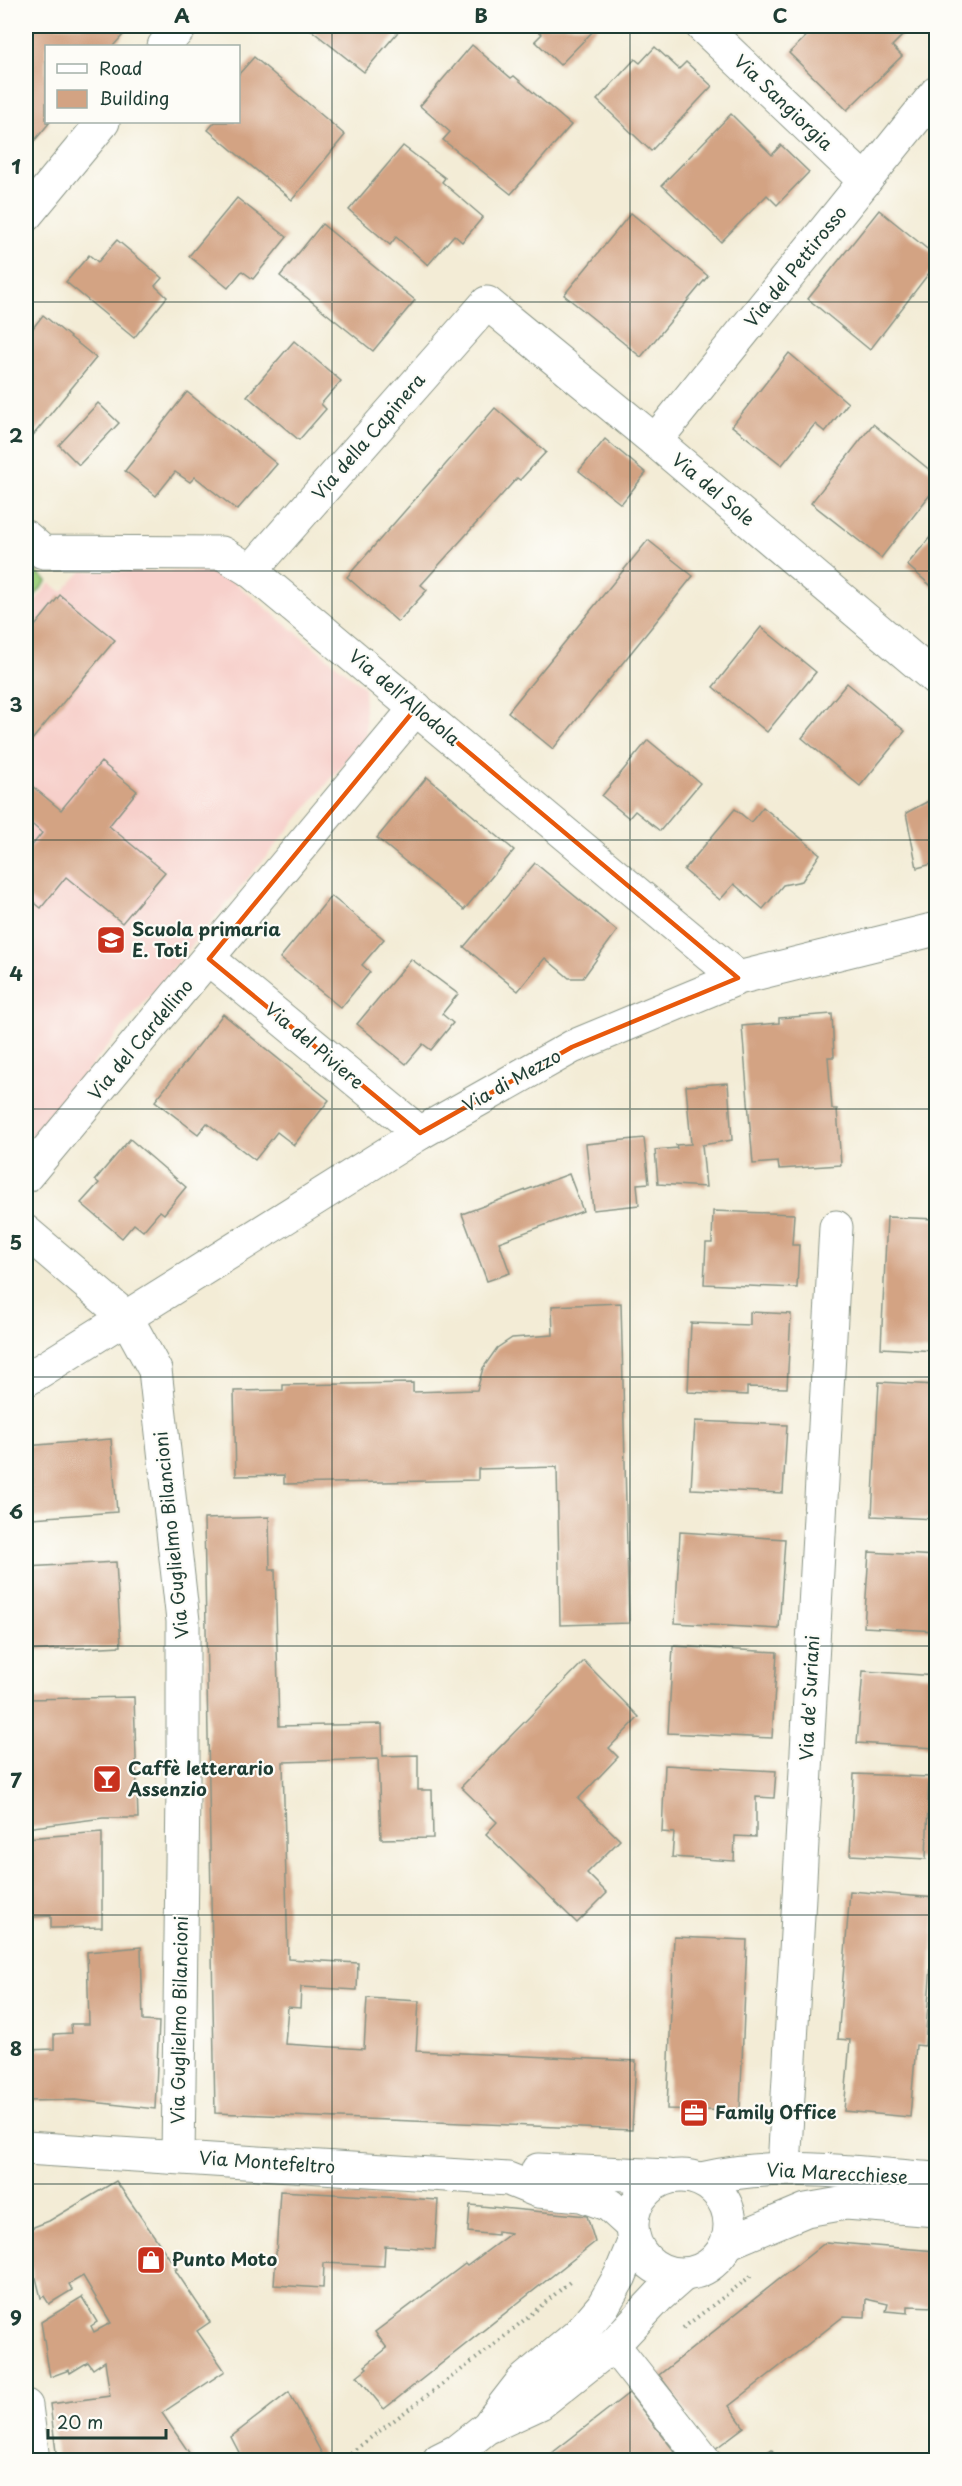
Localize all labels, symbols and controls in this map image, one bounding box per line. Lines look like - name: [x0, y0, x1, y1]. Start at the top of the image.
- text: A: [174, 0, 190, 30]
- text: B: [474, 0, 488, 30]
- text: C: [772, 0, 788, 30]
- legend: [45, 45, 240, 123]
- street label: Via Sangiorgia: [728, 48, 840, 156]
- text: Road: [99, 54, 143, 81]
- text: Building: [99, 84, 169, 111]
- text: 1: [11, 151, 21, 181]
- street label: Via del Pettirosso: [737, 199, 852, 333]
- street label: Via della Capinera: [305, 367, 431, 506]
- text: 2: [9, 420, 23, 450]
- street label: Via del Sole: [666, 446, 762, 532]
- street label: Via dell'Allodola: [343, 642, 467, 752]
- text: 3: [9, 689, 23, 719]
- place label: Scuola primaria E. Toti: [132, 915, 281, 963]
- school or university icon: Scuola primaria E. Toti: [95, 924, 127, 956]
- text: 4: [9, 958, 23, 988]
- street label: Via del Cardellino: [81, 973, 199, 1105]
- street label: Via del Piviere: [259, 995, 371, 1095]
- street label: Via di Mezzo: [457, 1041, 566, 1118]
- text: 5: [10, 1227, 22, 1257]
- street label: Via Guglielmo Bilancioni: [146, 1430, 195, 1640]
- text: 6: [9, 1496, 23, 1526]
- street label: Via de' Suriani: [792, 1634, 825, 1761]
- place label: Caffè letterario Assenzio: [127, 1754, 274, 1802]
- bar icon: Caffè letterario Assenzio: [91, 1763, 123, 1795]
- text: 7: [10, 1765, 22, 1795]
- street label: Via Guglielmo Bilancioni: [163, 1916, 194, 2124]
- text: 8: [10, 2033, 22, 2063]
- office icon: Family Office: [678, 2097, 710, 2129]
- place label: Family Office: [715, 2098, 837, 2125]
- street label: Via Montefeltro: [198, 2143, 336, 2180]
- street label: Via Marecchiese: [766, 2155, 909, 2190]
- shop icon: Punto Moto: [135, 2244, 167, 2276]
- place label: Punto Moto: [172, 2245, 277, 2272]
- text: 9: [10, 2302, 22, 2332]
- scale bar: [48, 2402, 166, 2440]
- text: 20 m: [57, 2408, 103, 2435]

